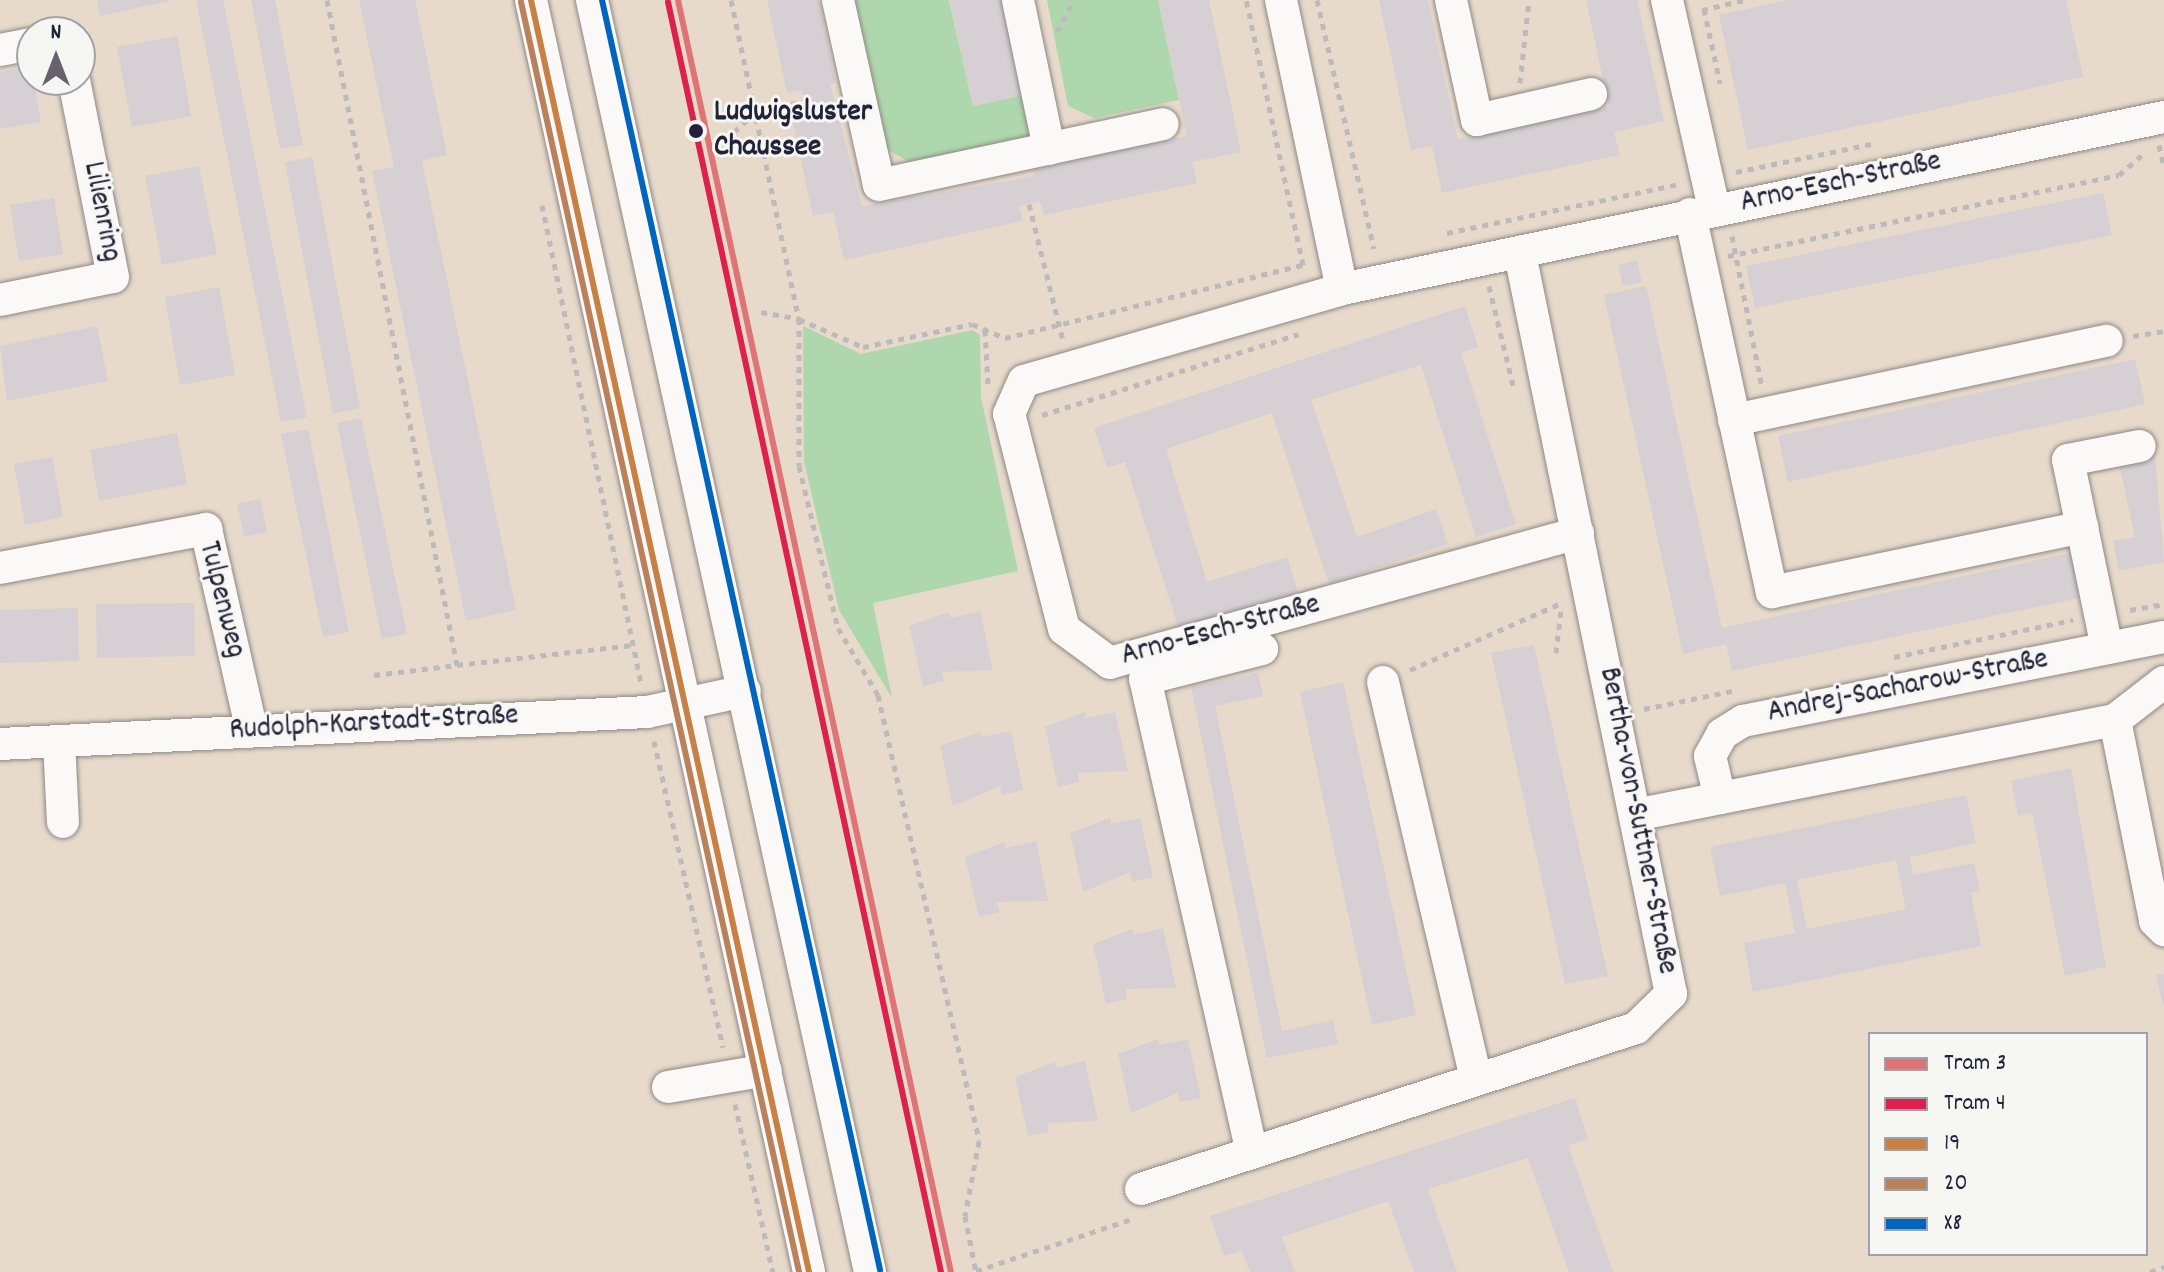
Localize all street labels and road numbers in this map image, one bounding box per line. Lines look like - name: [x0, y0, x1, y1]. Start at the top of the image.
- street label: Arno-Esch-Straße: [1737, 145, 1945, 223]
- street label: Lilienring: [73, 159, 127, 265]
- street label: Tulpenweg: [188, 538, 252, 662]
- street label: Arno-Esch-Straße: [1118, 588, 1324, 676]
- street label: Andrej-Sacharow-Straße: [1765, 643, 2051, 733]
- street label: Bertha-von-Suttner-Straße: [1589, 665, 1683, 977]
- street label: Rudolph-Karstadt-Straße: [229, 699, 519, 751]

